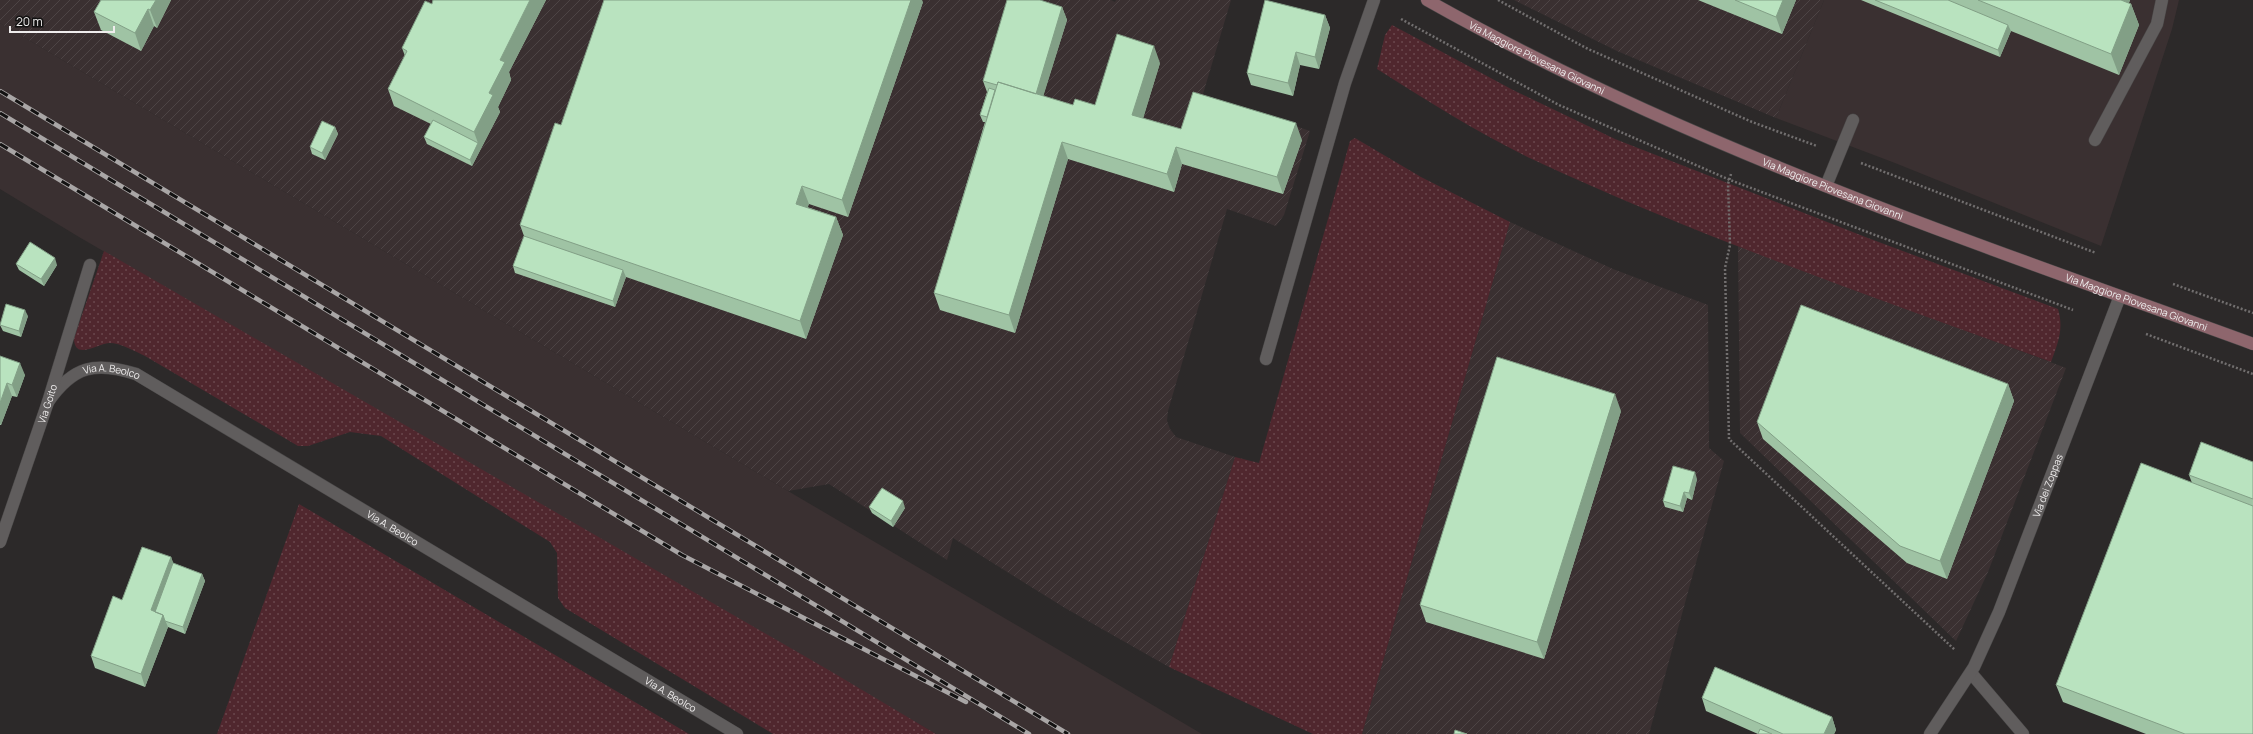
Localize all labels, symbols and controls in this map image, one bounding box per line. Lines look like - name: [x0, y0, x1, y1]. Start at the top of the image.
- scale bar: [10, 8, 114, 34]
- text: 20 m: [16, 13, 43, 30]
- street label: Via Maggiore Piovesana Giovanni: [1467, 17, 1607, 97]
- street label: Via Maggiore Piovesana Giovanni: [1760, 154, 1905, 223]
- street label: Via Maggiore Piovesana Giovanni: [2063, 270, 2210, 334]
- street label: Via A. Beolco: [81, 360, 143, 382]
- street label: Via Goito: [34, 382, 60, 425]
- street label: Via dei Zoppas: [2029, 452, 2066, 519]
- street label: Via A. Beolco: [364, 507, 421, 549]
- street label: Via A. Beolco: [642, 673, 699, 715]

